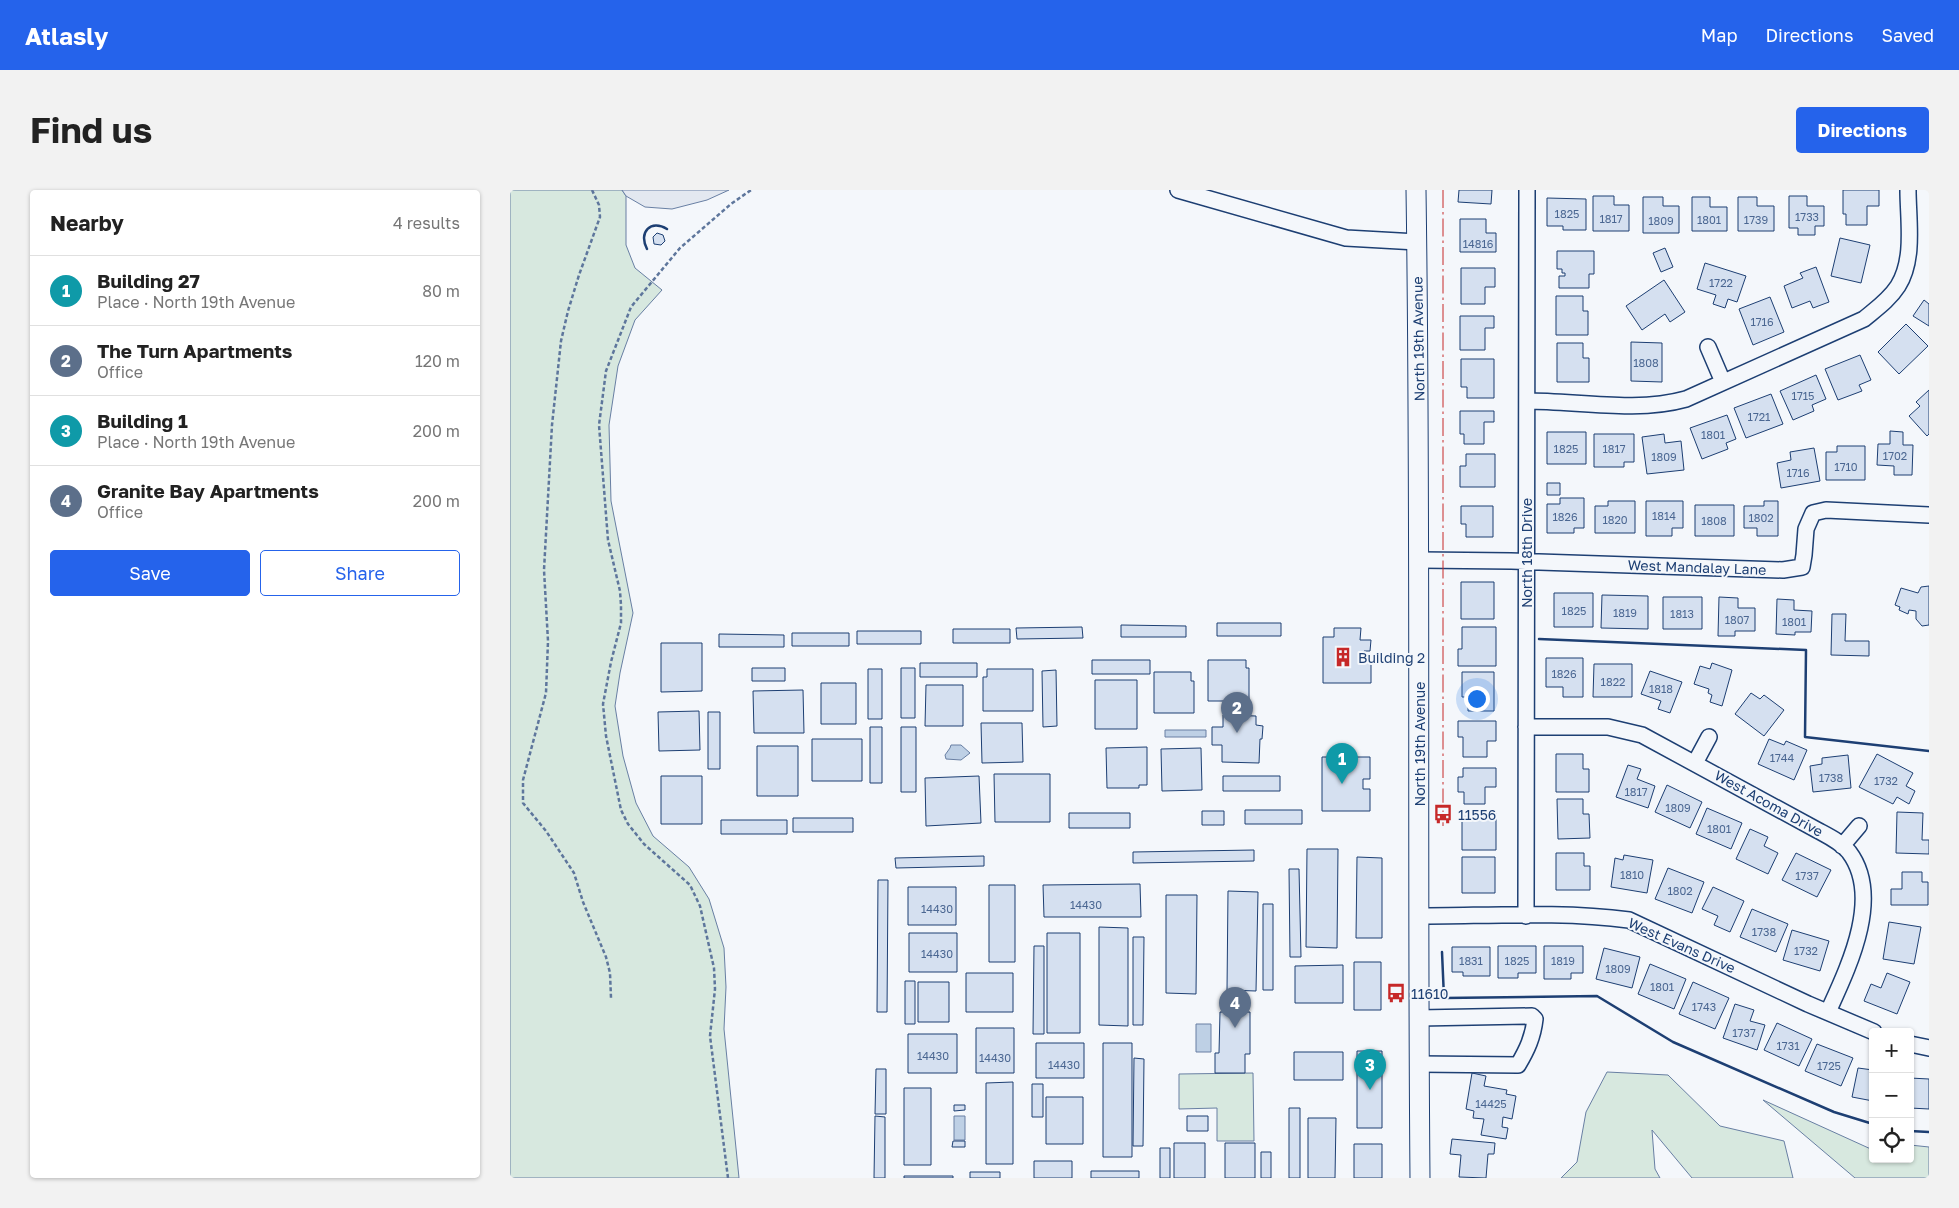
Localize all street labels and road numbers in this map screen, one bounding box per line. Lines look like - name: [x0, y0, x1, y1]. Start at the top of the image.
- street label: North 19th Avenue: [1408, 276, 1428, 402]
- street label: North 18th Drive: [1518, 498, 1535, 608]
- street label: West Mandalay Lane: [1627, 556, 1767, 578]
- street label: North 19th Avenue: [1411, 682, 1428, 806]
- street label: West Acoma Drive: [1712, 766, 1826, 840]
- street label: West Evans Drive: [1626, 914, 1738, 976]

